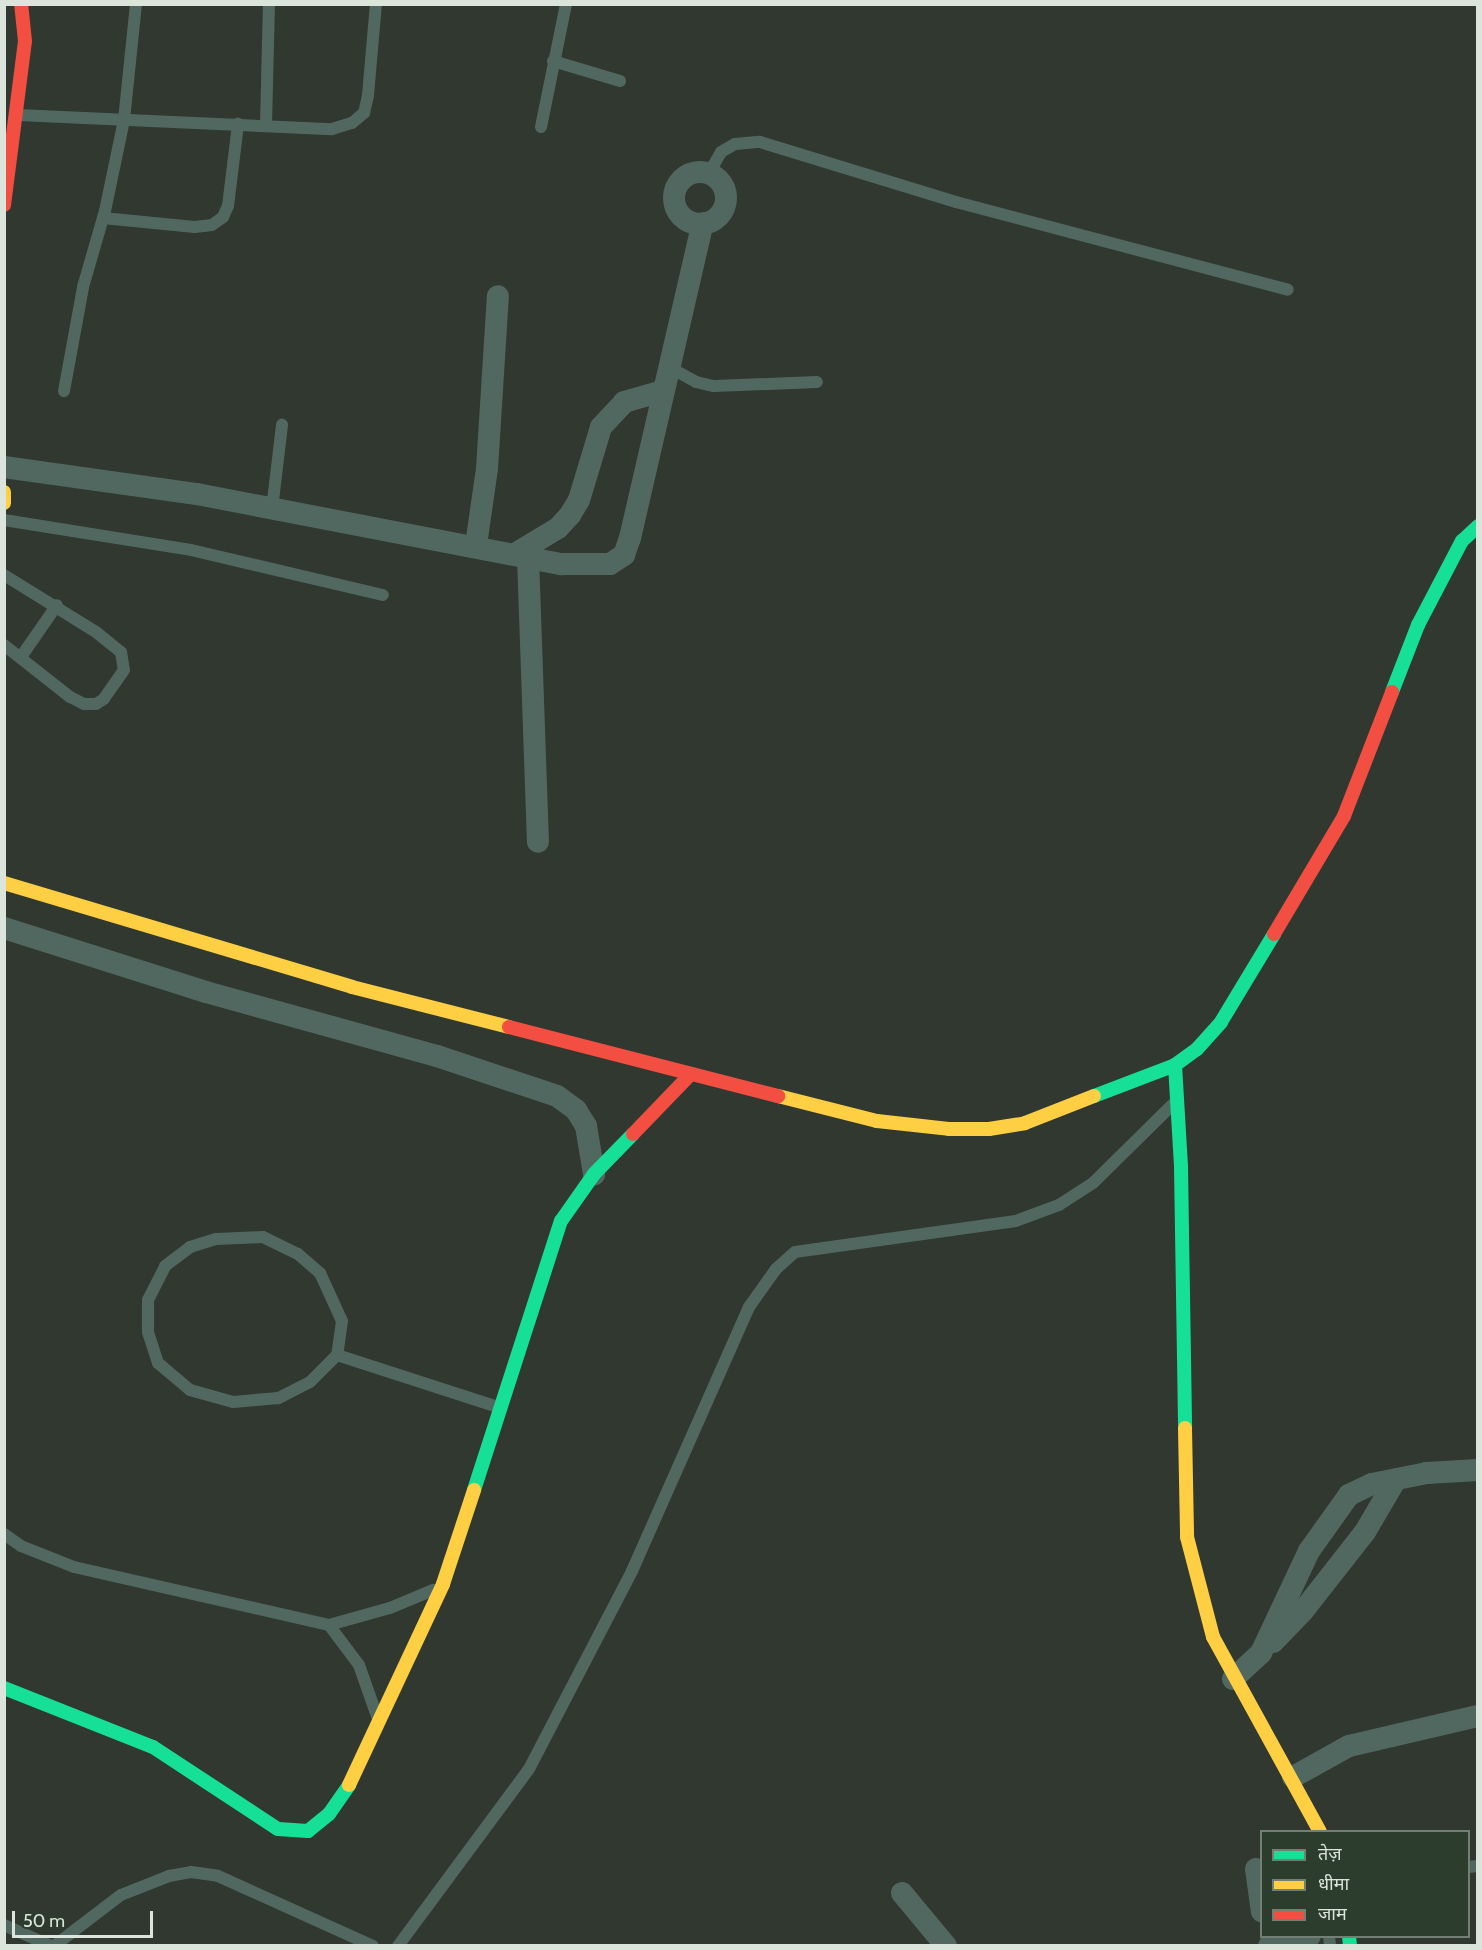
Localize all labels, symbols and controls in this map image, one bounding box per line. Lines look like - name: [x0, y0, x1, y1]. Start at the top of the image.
- legend: [1260, 1830, 1470, 1938]
- text: तेज़: [1318, 1843, 1342, 1865]
- text: धीमा: [1318, 1873, 1349, 1895]
- scale bar: [15, 1899, 156, 1937]
- text: जाम: [1318, 1903, 1347, 1925]
- text: 50 m: [23, 1910, 65, 1932]

